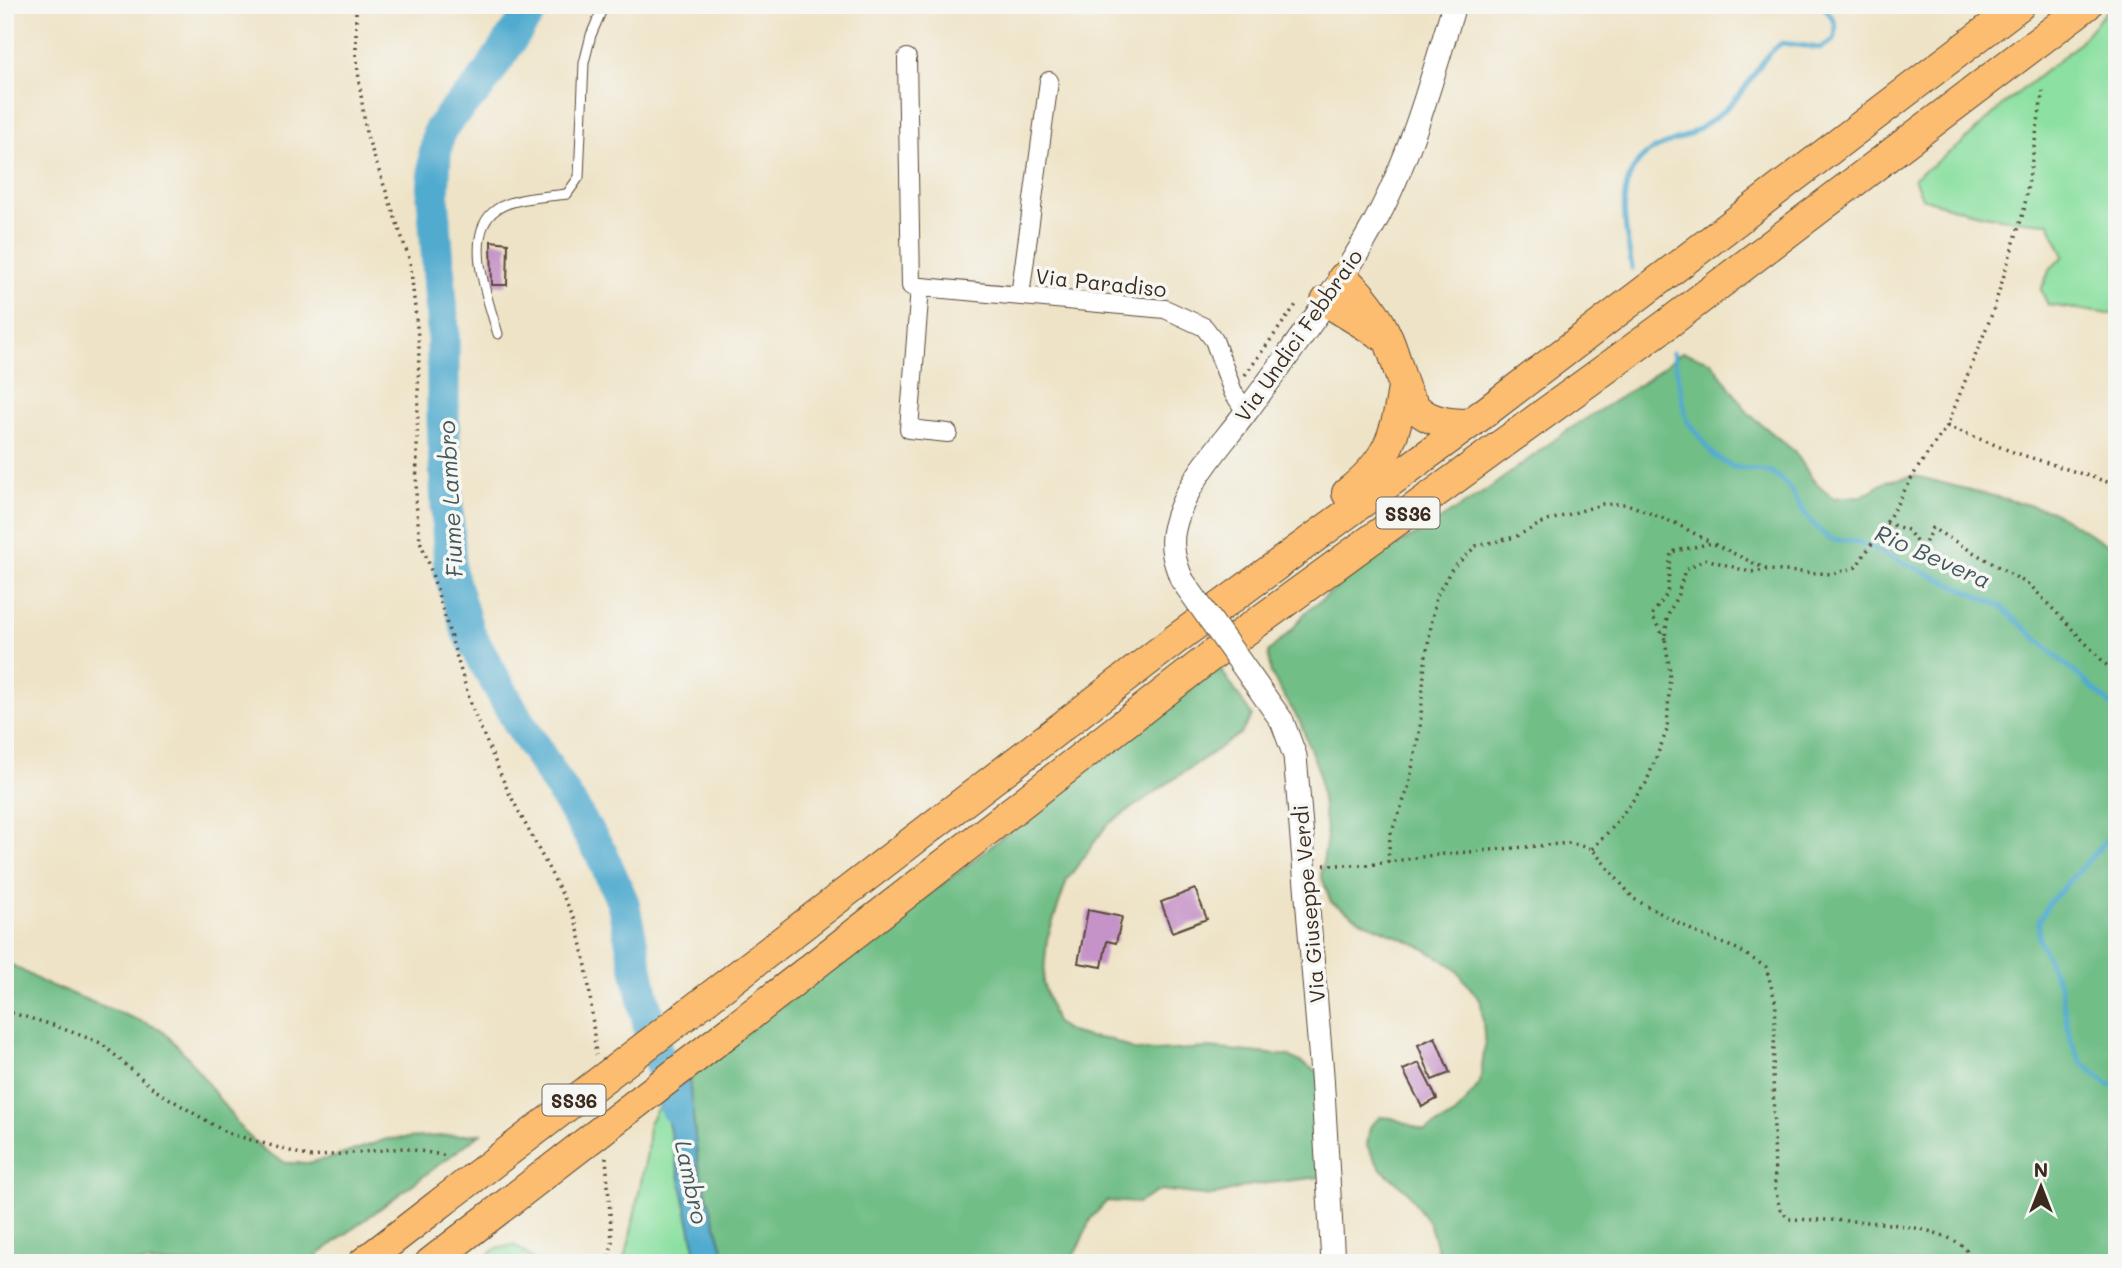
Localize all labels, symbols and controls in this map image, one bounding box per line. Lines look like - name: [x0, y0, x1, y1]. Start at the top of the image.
- street label: Via Undici Febbraio: [1228, 243, 1368, 427]
- street label: Via Paradiso: [1034, 262, 1168, 302]
- water label: Fiume Lambro: [431, 420, 469, 578]
- road number: SS36: [1376, 498, 1440, 528]
- water label: Rio Bevera: [1870, 517, 1996, 595]
- street label: Via Giuseppe Verdi: [1286, 804, 1330, 1004]
- road number: SS36: [542, 1084, 606, 1116]
- water label: Lambro: [669, 1138, 715, 1226]
- north arrow: [2007, 1152, 2076, 1222]
- text: N: [2034, 1157, 2048, 1182]

